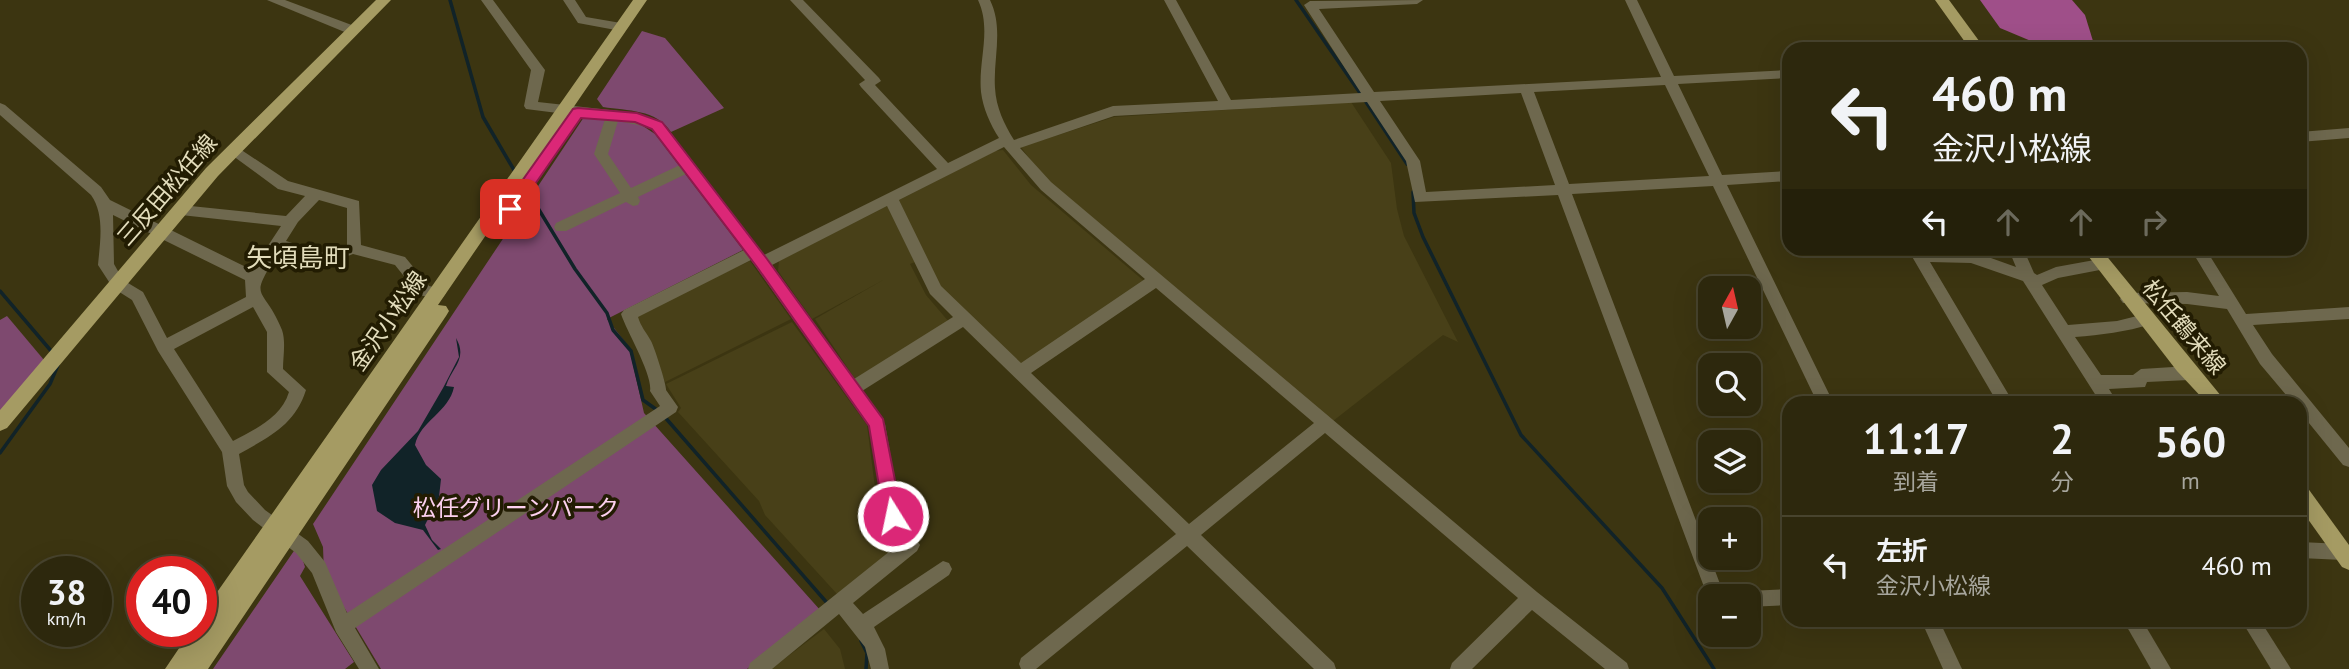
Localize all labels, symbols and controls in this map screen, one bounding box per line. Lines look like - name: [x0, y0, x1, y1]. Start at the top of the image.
- text: 460 m: [1932, 61, 2067, 125]
- icon: left: [1817, 70, 1908, 161]
- text: 金沢小松線: [1932, 127, 2092, 169]
- street label: 三反田松任線: [110, 128, 223, 251]
- pin: [480, 179, 540, 239]
- icon: arrive: [491, 190, 529, 228]
- icon: left: [1916, 203, 1954, 241]
- icon: ahead: [1989, 203, 2027, 241]
- icon: ahead: [2062, 203, 2100, 241]
- icon: right: [2135, 203, 2173, 241]
- district label: 矢頃島町: [246, 241, 350, 274]
- street label: 金沢小松線: [343, 265, 432, 376]
- street label: 松任鶴来線: [2136, 273, 2232, 380]
- north arrow: [1698, 276, 1760, 340]
- map controls: [1698, 276, 1761, 647]
- button: search: [1698, 353, 1761, 416]
- text: 11:17: [1863, 411, 1969, 466]
- text: 2: [2050, 411, 2074, 466]
- text: 560: [2155, 414, 2226, 469]
- button: layers: [1698, 430, 1761, 493]
- text: m: [2181, 466, 2200, 495]
- text: 到着: [1893, 467, 1939, 496]
- text: 分: [2051, 467, 2074, 496]
- position arrow: [856, 479, 930, 553]
- park label: 松任グリーンパーク: [413, 493, 619, 522]
- button: +: [1698, 507, 1761, 570]
- text: 左折: [1876, 534, 1928, 567]
- icon: left: [1817, 546, 1855, 584]
- text: 460 m: [2201, 549, 2272, 582]
- speed limit sign: 40: [126, 556, 217, 647]
- text: 38: [47, 569, 86, 615]
- text: 金沢小松線: [1876, 571, 1991, 600]
- button: −: [1698, 584, 1761, 647]
- text: km/h: [47, 607, 86, 630]

